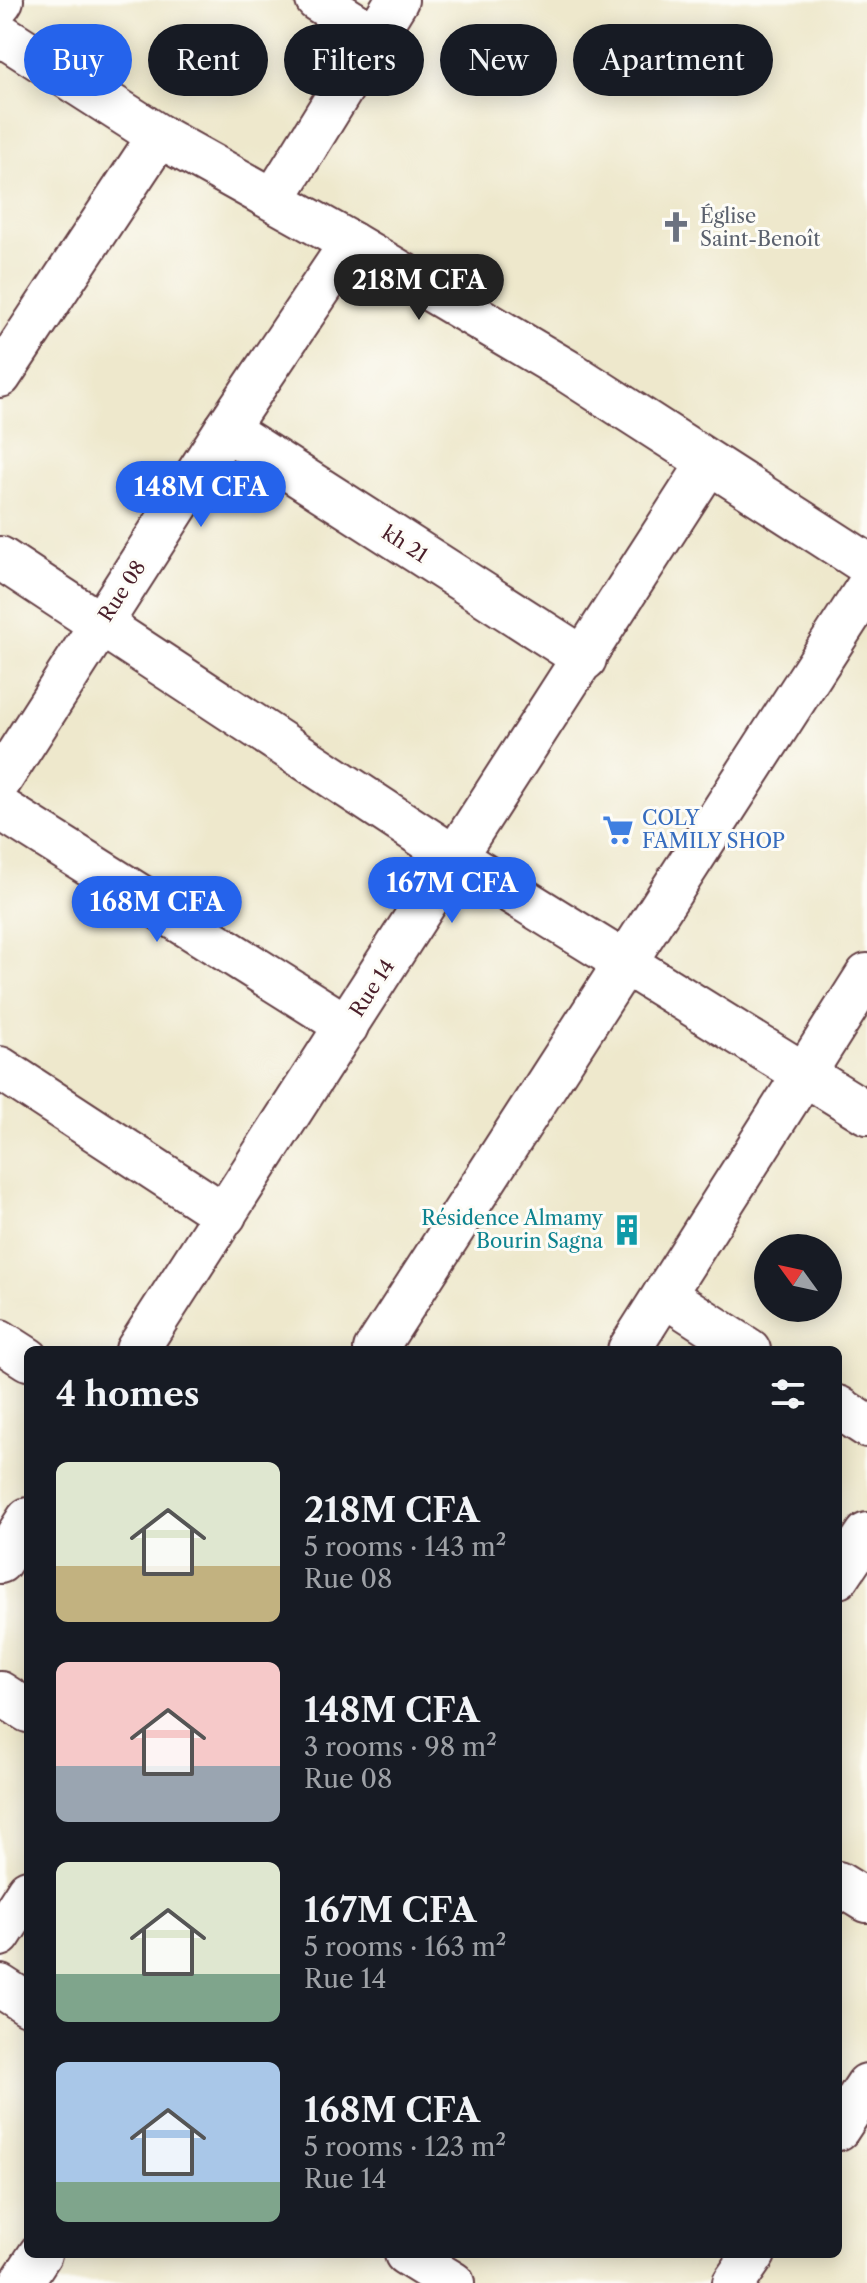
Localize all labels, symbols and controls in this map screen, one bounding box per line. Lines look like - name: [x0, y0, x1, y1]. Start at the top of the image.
- chip: Buy: [24, 24, 132, 96]
- chip: Rent: [148, 24, 268, 96]
- chip: Filters: [284, 24, 424, 96]
- chip: New: [440, 24, 557, 96]
- chip: Apartment: [573, 24, 773, 96]
- place label: Église Saint-Benoît: [700, 203, 820, 251]
- church icon: Église Saint-Benoît: [659, 210, 693, 244]
- pin: 218M CFA: [336, 254, 502, 322]
- text: 218M CFA: [352, 264, 486, 296]
- pin: 148M CFA: [118, 461, 284, 529]
- text: 148M CFA: [134, 471, 268, 503]
- street label: kh 21: [378, 521, 433, 568]
- street label: Rue 08: [93, 556, 151, 626]
- place label: COLY FAMILY SHOP: [642, 806, 785, 853]
- supermarket icon: COLY FAMILY SHOP: [601, 813, 635, 847]
- pin: 167M CFA: [369, 857, 535, 925]
- text: 167M CFA: [386, 867, 518, 899]
- pin: 168M CFA: [74, 876, 240, 944]
- text: 168M CFA: [90, 886, 224, 918]
- street label: Rue 14: [345, 955, 399, 1021]
- place label: Résidence Almamy Bourin Sagna: [421, 1206, 604, 1253]
- building icon: Résidence Almamy Bourin Sagna: [610, 1213, 644, 1247]
- north arrow: [754, 1234, 842, 1322]
- map controls: [754, 1234, 842, 1322]
- icon: filters: [766, 1372, 810, 1416]
- text: 4 homes: [56, 1373, 200, 1415]
- text: 218M CFA: [304, 1489, 480, 1531]
- icon: home: [120, 1494, 216, 1590]
- text: 5 rooms · 143 m²: [304, 1531, 506, 1563]
- text: Rue 08: [304, 1563, 392, 1595]
- text: 148M CFA: [304, 1689, 480, 1731]
- icon: home: [120, 1694, 216, 1790]
- text: 3 rooms · 98 m²: [304, 1731, 497, 1763]
- text: Rue 08: [304, 1763, 392, 1795]
- text: 167M CFA: [304, 1889, 476, 1931]
- icon: home: [120, 1894, 216, 1990]
- text: 5 rooms · 163 m²: [304, 1931, 506, 1963]
- text: Rue 14: [304, 1963, 386, 1995]
- text: 168M CFA: [304, 2089, 480, 2131]
- icon: home: [120, 2094, 216, 2190]
- text: 5 rooms · 123 m²: [304, 2131, 506, 2163]
- text: Rue 14: [304, 2163, 386, 2195]

